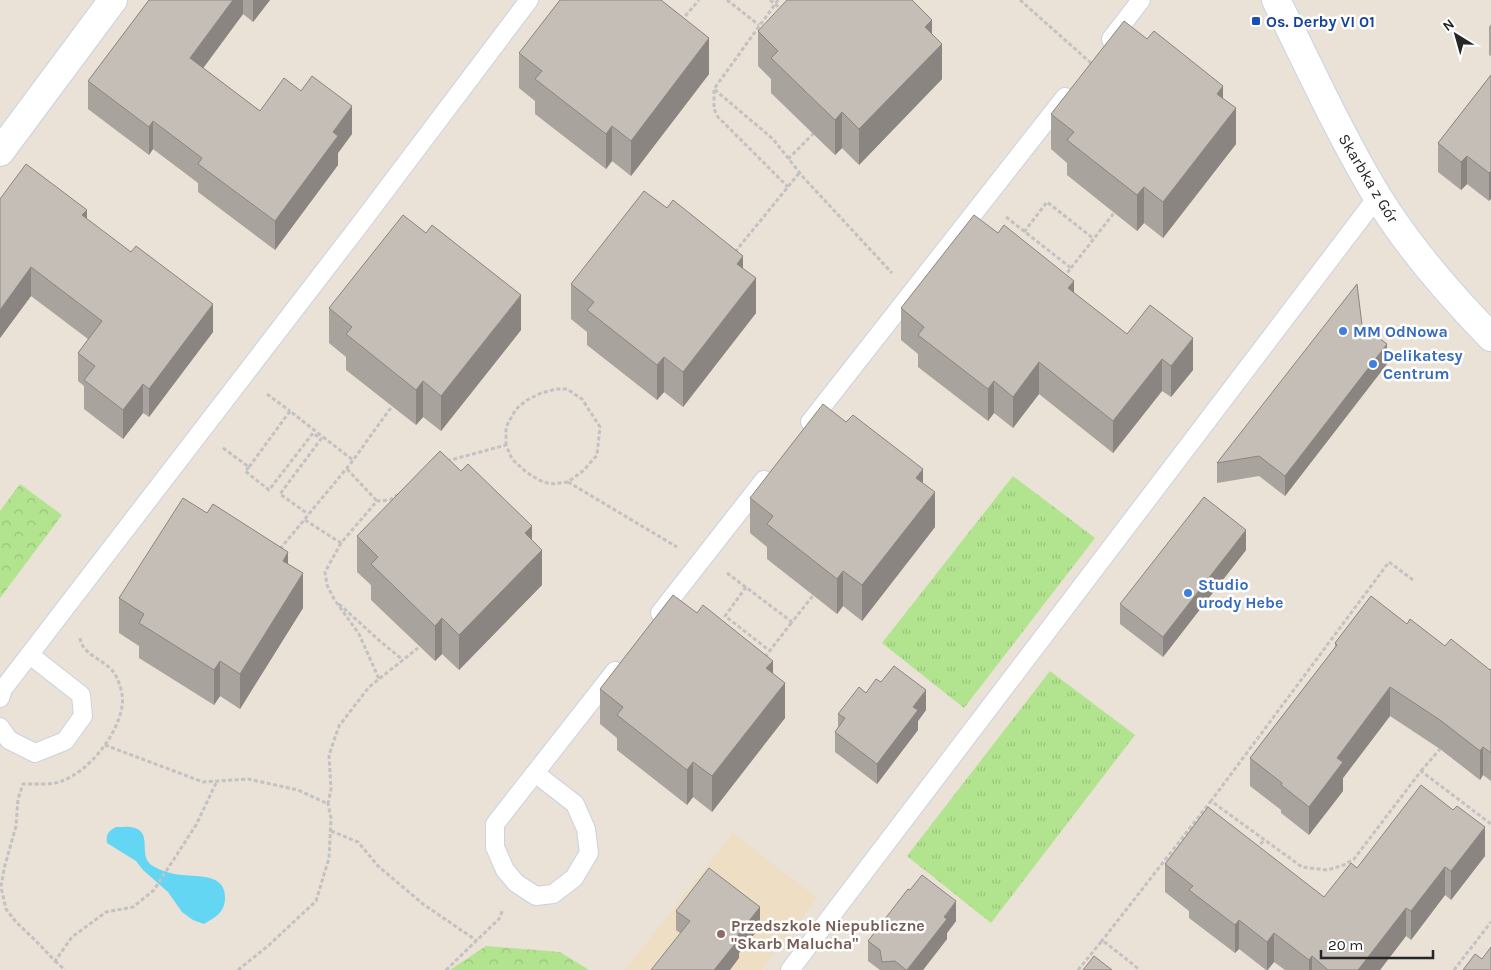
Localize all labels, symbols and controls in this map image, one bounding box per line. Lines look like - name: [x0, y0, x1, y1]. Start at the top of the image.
- north arrow: [1431, 10, 1481, 60]
- place label: Os. Derby VI 01: [1266, 12, 1375, 31]
- marker: Os. Derby VI 01: [1250, 15, 1262, 27]
- text: N: [1439, 15, 1458, 35]
- street label: Skarbka z Gór: [1335, 130, 1403, 226]
- place label: MM OdNowa: [1353, 322, 1448, 341]
- marker: MM OdNowa: [1337, 325, 1349, 337]
- place label: Delikatesy Centrum: [1383, 346, 1462, 383]
- marker: Delikatesy Centrum: [1367, 358, 1379, 370]
- place label: Studio urody Hebe: [1198, 575, 1283, 612]
- marker: Studio urody Hebe: [1182, 587, 1194, 599]
- place label: Przedszkole Niepubliczne "Skarb Malucha": [731, 916, 925, 953]
- marker: Przedszkole Niepubliczne "Skarb Malucha": [715, 928, 727, 940]
- scale bar: [1321, 928, 1434, 960]
- text: 20 m: [1328, 936, 1363, 954]

